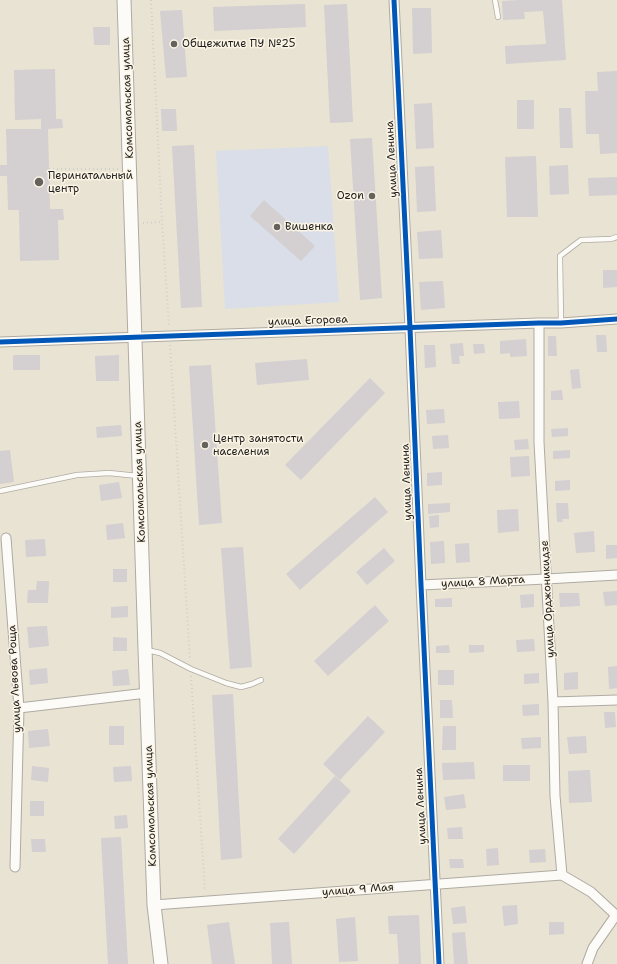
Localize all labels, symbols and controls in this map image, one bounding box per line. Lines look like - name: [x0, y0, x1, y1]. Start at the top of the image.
- street label: Комсомольская улица: [119, 37, 137, 159]
- place label: Общежитие ПУ №25: [182, 37, 296, 51]
- marker: Общежитие ПУ №25: [169, 39, 179, 49]
- street label: улица Ленина: [383, 120, 401, 198]
- place label: Перинатальный центр: [48, 169, 133, 195]
- marker: Перинатальный центр: [33, 176, 45, 188]
- place label: Ozon: [337, 189, 364, 203]
- marker: Ozon: [367, 191, 377, 201]
- place label: Вишенка: [285, 220, 333, 234]
- marker: Вишенка: [272, 222, 282, 232]
- street label: улица Егорова: [268, 313, 348, 329]
- street label: Комсомольская улица: [131, 421, 149, 543]
- place label: Центр занятости населения: [213, 432, 303, 458]
- marker: Центр занятости населения: [200, 440, 210, 450]
- street label: улица Ленина: [399, 443, 415, 521]
- street label: улица Орджоникидзе: [538, 540, 558, 658]
- street label: улица 8 Марта: [441, 573, 525, 591]
- street label: улица Львова Роща: [6, 625, 24, 733]
- street label: Комсомольская улица: [142, 745, 160, 867]
- street label: улица Ленина: [412, 767, 430, 845]
- street label: улица 9 Мая: [322, 881, 394, 899]

